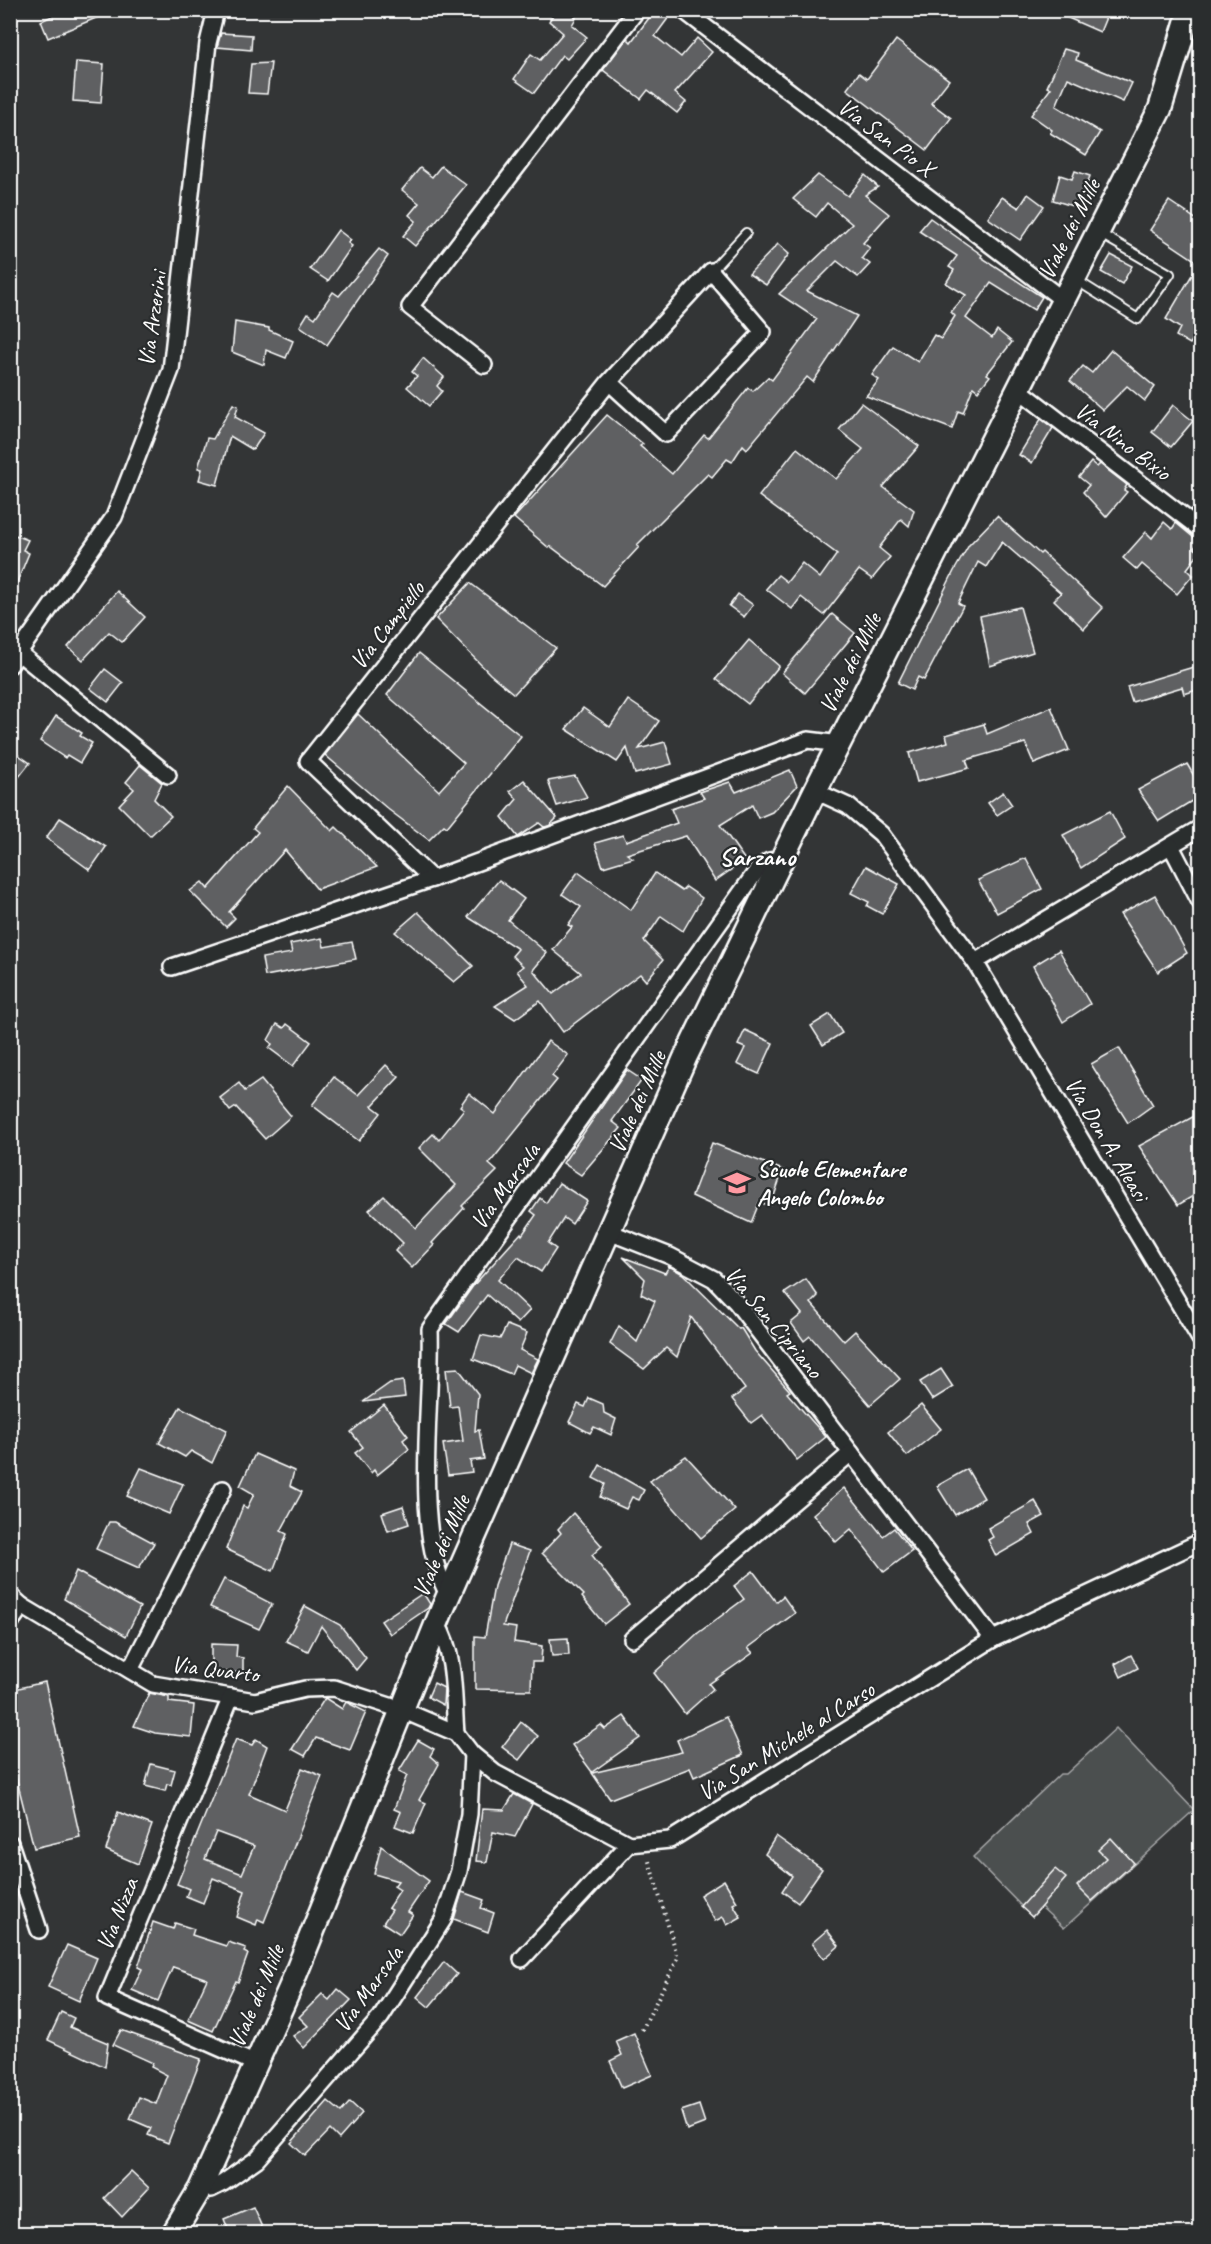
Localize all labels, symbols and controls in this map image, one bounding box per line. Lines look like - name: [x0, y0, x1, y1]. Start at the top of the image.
- street label: Via San Pio X: [832, 91, 943, 185]
- street label: Viale dei Mille: [1031, 172, 1108, 284]
- street label: Via Arzerini: [130, 267, 174, 369]
- street label: Via Nino Bixio: [1069, 395, 1178, 488]
- street label: Via Campiello: [343, 573, 432, 675]
- street label: Viale dei Mille: [812, 606, 889, 718]
- district label: Sarzano: [719, 839, 798, 873]
- street label: Viale dei Mille: [601, 1044, 674, 1158]
- street label: Via Don A. Aleasi: [1058, 1072, 1158, 1209]
- street label: Via Marsala: [464, 1136, 547, 1235]
- place label: Scuole Elementare Angelo Colombo: [757, 1154, 907, 1212]
- school or university icon: Scuole Elementare Angelo Colombo: [722, 1168, 752, 1198]
- street label: Via San Cipriano: [718, 1260, 831, 1385]
- street label: Viale dei Mille: [405, 1488, 478, 1602]
- street label: Via Quarto: [170, 1649, 263, 1690]
- street label: Via San Michele al Carso: [692, 1674, 881, 1807]
- street label: Via Nizza: [89, 1872, 146, 1955]
- street label: Viale dei Mille: [221, 1938, 292, 2052]
- street label: Via Marsala: [327, 1939, 410, 2038]

